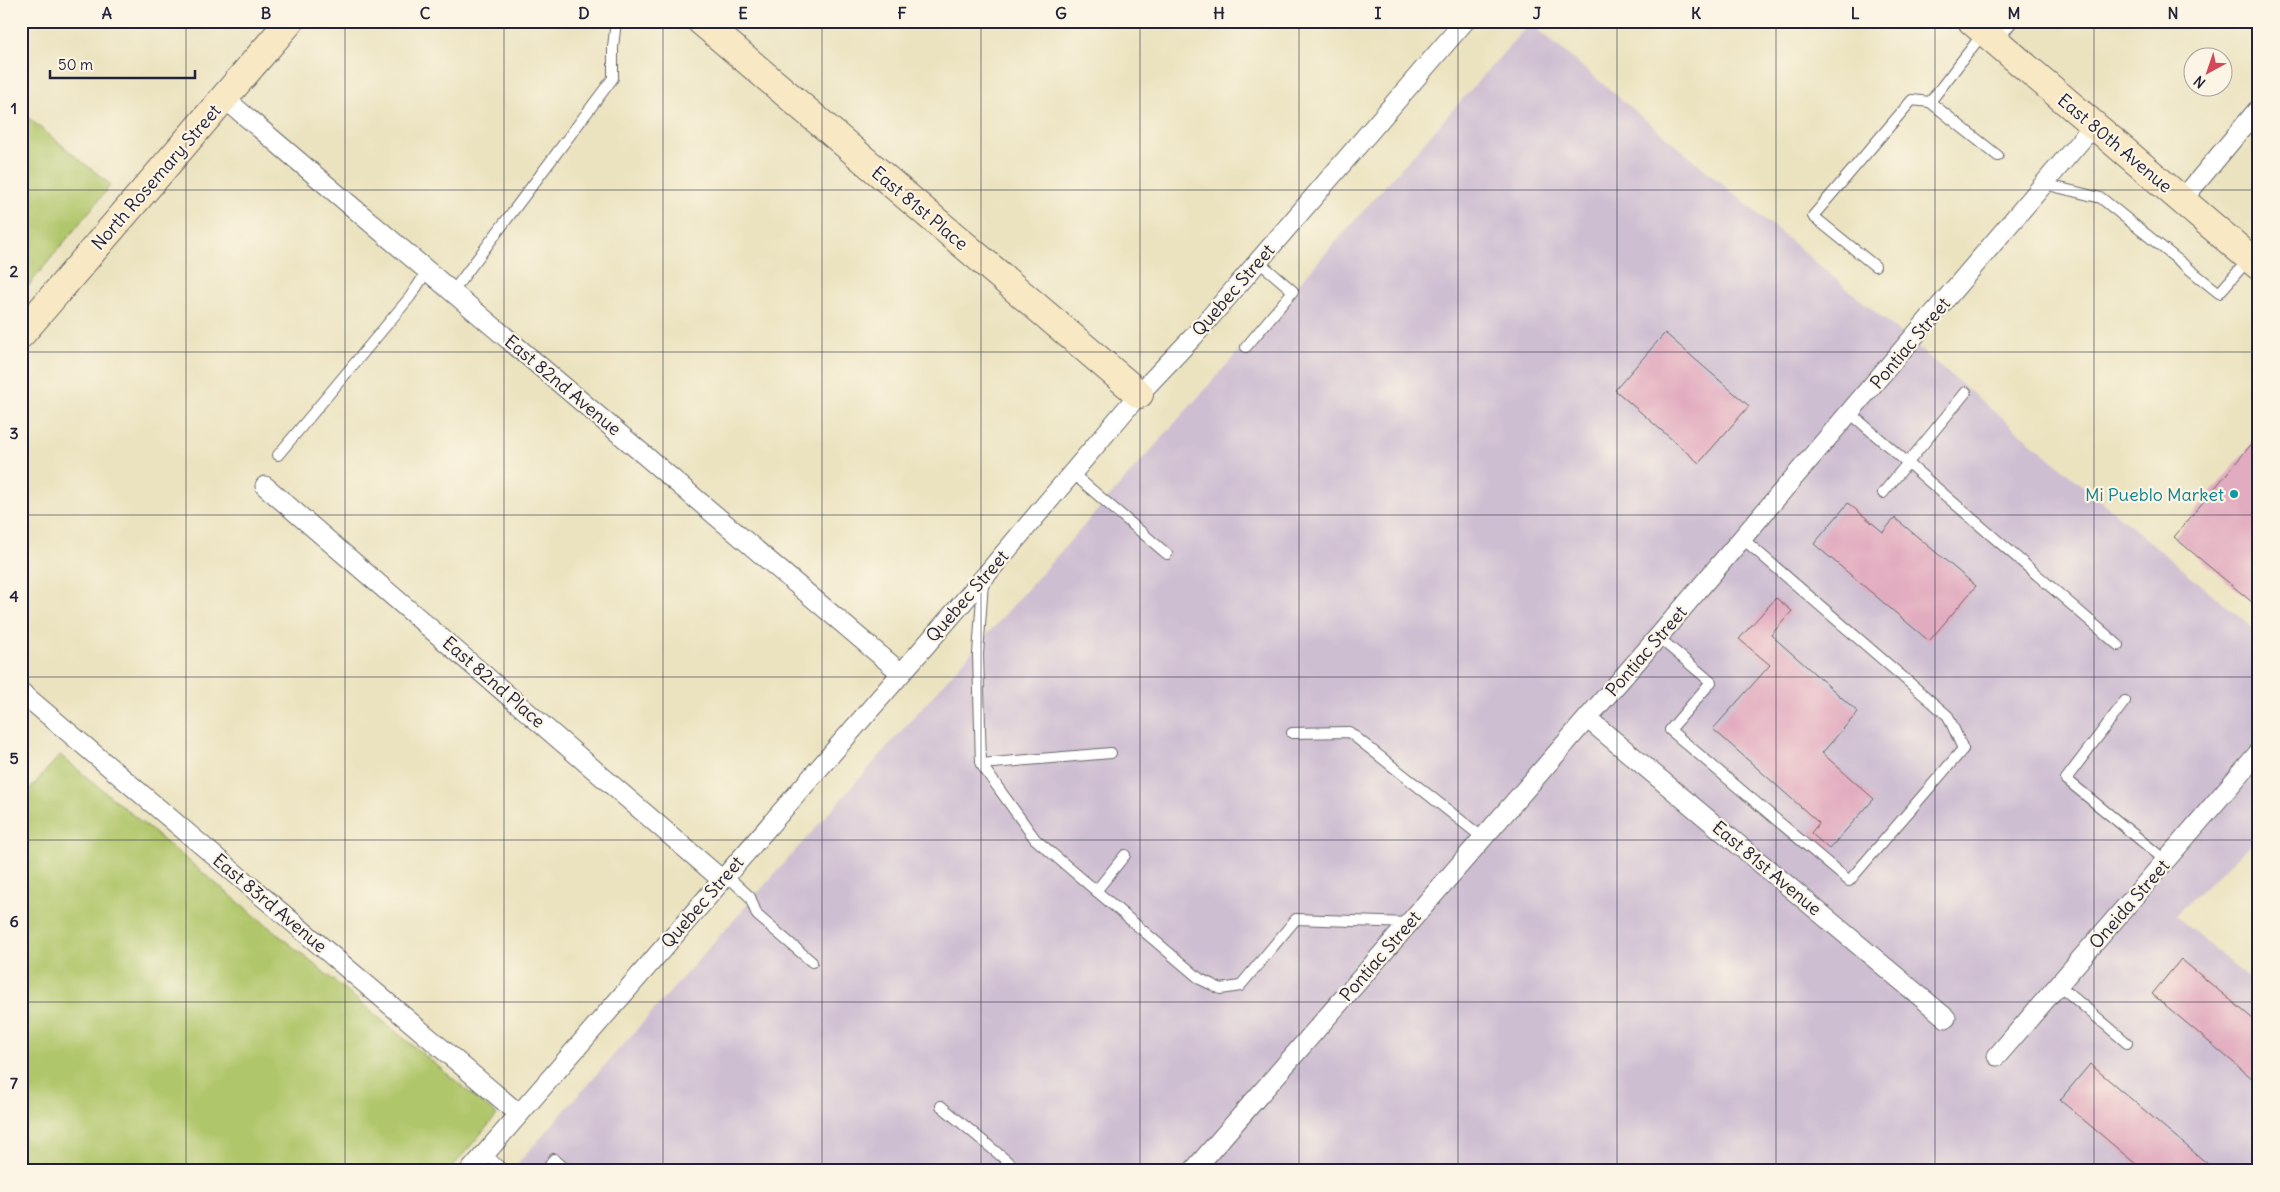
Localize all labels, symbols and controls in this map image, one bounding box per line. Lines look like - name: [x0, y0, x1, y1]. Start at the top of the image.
- text: A: [102, 3, 112, 23]
- text: B: [261, 3, 272, 23]
- text: C: [420, 3, 431, 23]
- text: D: [578, 3, 590, 23]
- text: E: [738, 3, 748, 23]
- text: F: [897, 3, 907, 23]
- text: G: [1055, 3, 1067, 23]
- text: H: [1213, 3, 1225, 23]
- text: I: [1375, 3, 1382, 23]
- text: J: [1533, 3, 1542, 23]
- text: K: [1691, 3, 1701, 23]
- text: L: [1851, 3, 1860, 23]
- text: M: [2008, 3, 2021, 23]
- text: N: [2167, 3, 2179, 23]
- scale bar: [50, 48, 195, 80]
- north arrow: [2182, 48, 2232, 98]
- text: 50 m: [58, 55, 93, 74]
- text: N: [2190, 72, 2209, 92]
- street label: East 80th Avenue: [2053, 88, 2177, 198]
- text: 1: [11, 98, 17, 118]
- street label: North Rosemary Street: [86, 99, 226, 255]
- street label: East 81st Place: [867, 161, 973, 255]
- street label: Quebec Street: [1187, 239, 1279, 341]
- text: 2: [10, 261, 19, 281]
- street label: Pontiac Street: [1865, 292, 1955, 394]
- street label: East 82nd Avenue: [500, 330, 626, 440]
- text: 3: [9, 423, 19, 443]
- place label: Mi Pueblo Market: [2085, 483, 2224, 506]
- marker: Mi Pueblo Market: [2228, 488, 2240, 500]
- street label: Quebec Street: [921, 545, 1013, 647]
- text: 4: [9, 586, 19, 606]
- street label: Pontiac Street: [1600, 601, 1692, 701]
- street label: East 82nd Place: [438, 631, 550, 733]
- text: 5: [9, 748, 19, 768]
- street label: East 81st Avenue: [1708, 816, 1826, 920]
- street label: East 83rd Avenue: [208, 849, 332, 957]
- street label: Quebec Street: [656, 851, 748, 953]
- street label: Oneida Street: [2084, 854, 2174, 954]
- street label: Pontiac Street: [1334, 906, 1426, 1006]
- text: 6: [9, 911, 19, 931]
- text: 7: [10, 1073, 18, 1093]

